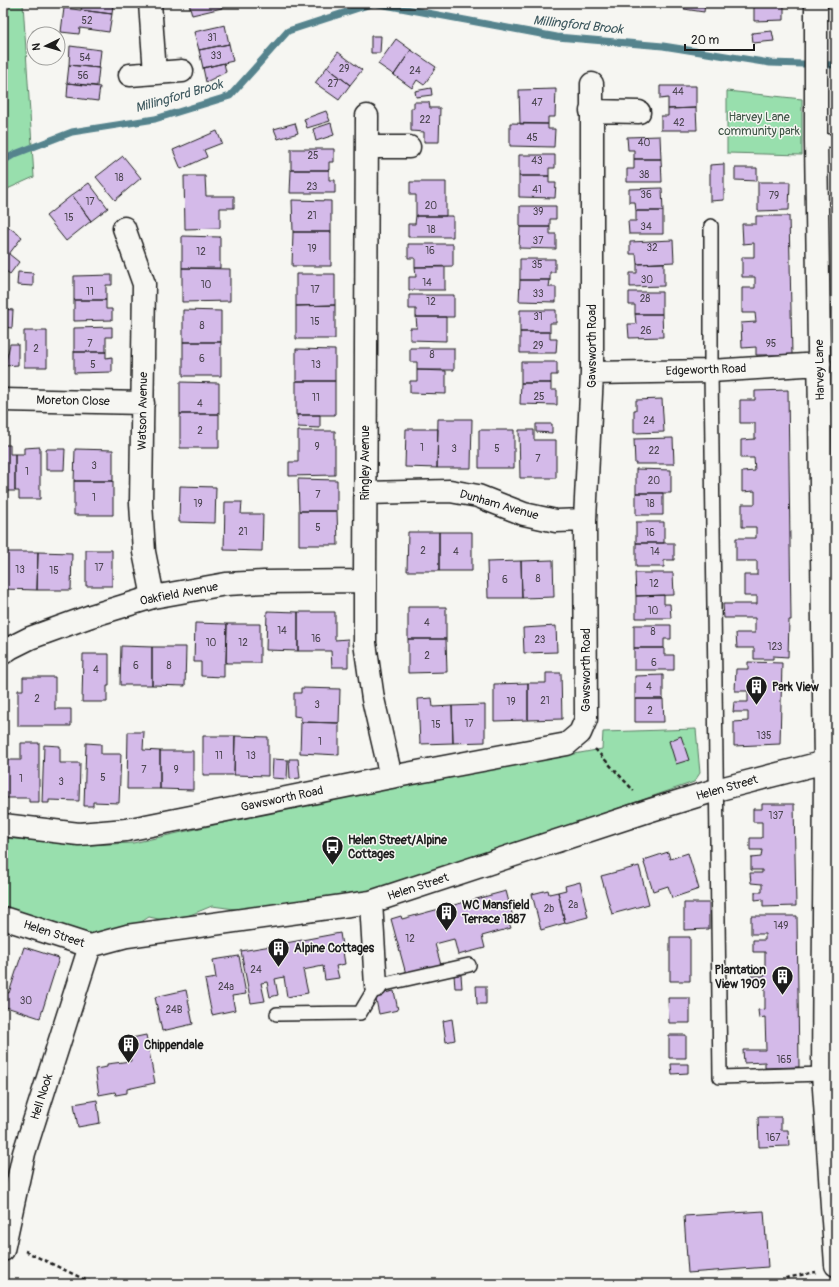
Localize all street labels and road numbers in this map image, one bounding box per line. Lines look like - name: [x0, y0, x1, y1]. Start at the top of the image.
- street label: Gawsworth Road: [585, 304, 600, 388]
- street label: Harvey Lane: [812, 339, 828, 401]
- street label: Edgeworth Road: [665, 361, 747, 379]
- street label: Watson Avenue: [135, 372, 151, 450]
- street label: Moreton Close: [36, 393, 110, 409]
- street label: Ringley Avenue: [358, 425, 373, 501]
- street label: Dunham Avenue: [458, 487, 540, 523]
- street label: Oakfield Avenue: [139, 579, 219, 609]
- street label: Gawsworth Road: [579, 628, 594, 712]
- street label: Helen Street: [694, 772, 760, 804]
- street label: Gawsworth Road: [239, 783, 325, 815]
- street label: Helen Street: [385, 870, 451, 904]
- street label: Helen Street: [21, 917, 87, 951]
- street label: Hell Nook: [28, 1072, 56, 1122]

